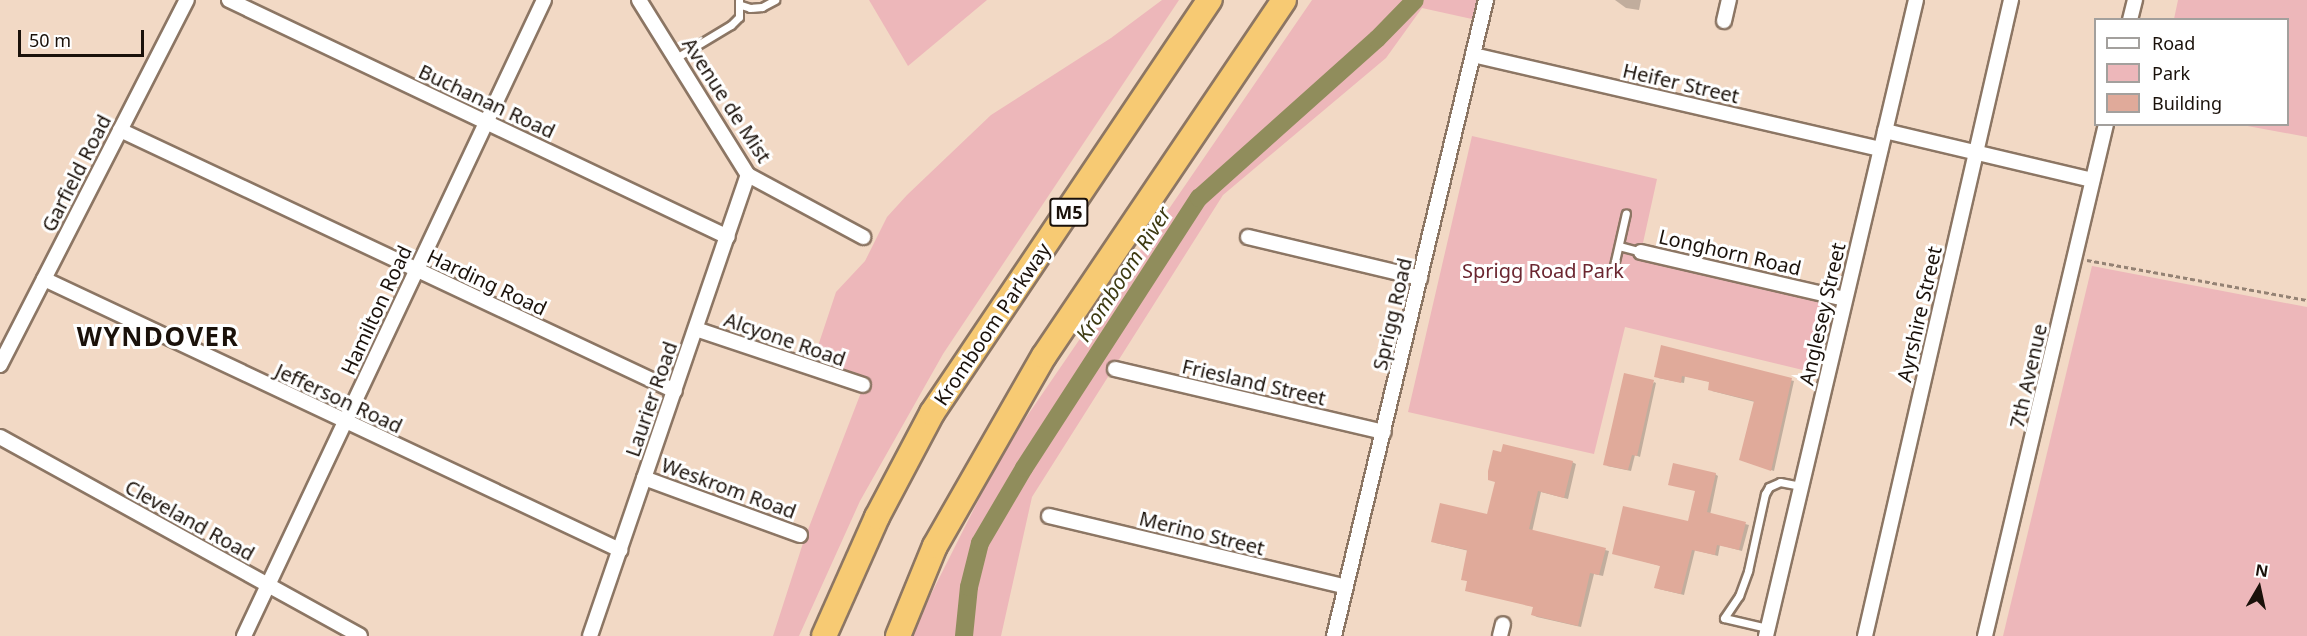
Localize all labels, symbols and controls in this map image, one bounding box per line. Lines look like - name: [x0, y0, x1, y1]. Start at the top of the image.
- scale bar: [21, 18, 147, 56]
- legend: [2094, 18, 2289, 126]
- text: 50 m: [29, 28, 71, 52]
- text: Road: [2152, 31, 2195, 55]
- street label: Avenue de Mist: [678, 33, 776, 167]
- street label: Heifer Street: [1620, 58, 1742, 108]
- street label: Buchanan Road: [415, 59, 559, 143]
- text: Park: [2152, 61, 2190, 85]
- text: Building: [2152, 91, 2222, 115]
- street label: Garfield Road: [36, 110, 116, 236]
- road number: M5: [1048, 197, 1090, 227]
- water label: Kromboom River: [1070, 202, 1176, 346]
- street label: Longhorn Road: [1656, 224, 1804, 280]
- street label: Kromboom Parkway: [929, 238, 1055, 410]
- street label: Anglesey Street: [1794, 240, 1850, 388]
- street label: Hamilton Road: [336, 241, 416, 379]
- street label: Harding Road: [423, 244, 551, 320]
- street label: Ayrshire Street: [1892, 244, 1946, 384]
- street label: Sprigg Road: [1367, 255, 1417, 373]
- park label: Sprigg Road Park: [1462, 258, 1624, 282]
- street label: Alcyone Road: [721, 307, 849, 371]
- district label: WYNDOVER: [77, 321, 239, 353]
- street label: 7th Avenue: [2004, 321, 2052, 431]
- street label: Laurier Road: [620, 338, 682, 460]
- street label: Friesland Street: [1180, 354, 1328, 410]
- street label: Jefferson Road: [272, 358, 406, 438]
- street label: Weskrom Road: [658, 452, 800, 524]
- street label: Cleveland Road: [121, 474, 259, 566]
- street label: Merino Street: [1137, 506, 1267, 560]
- north arrow: [2229, 558, 2289, 618]
- text: N: [2254, 558, 2270, 582]

